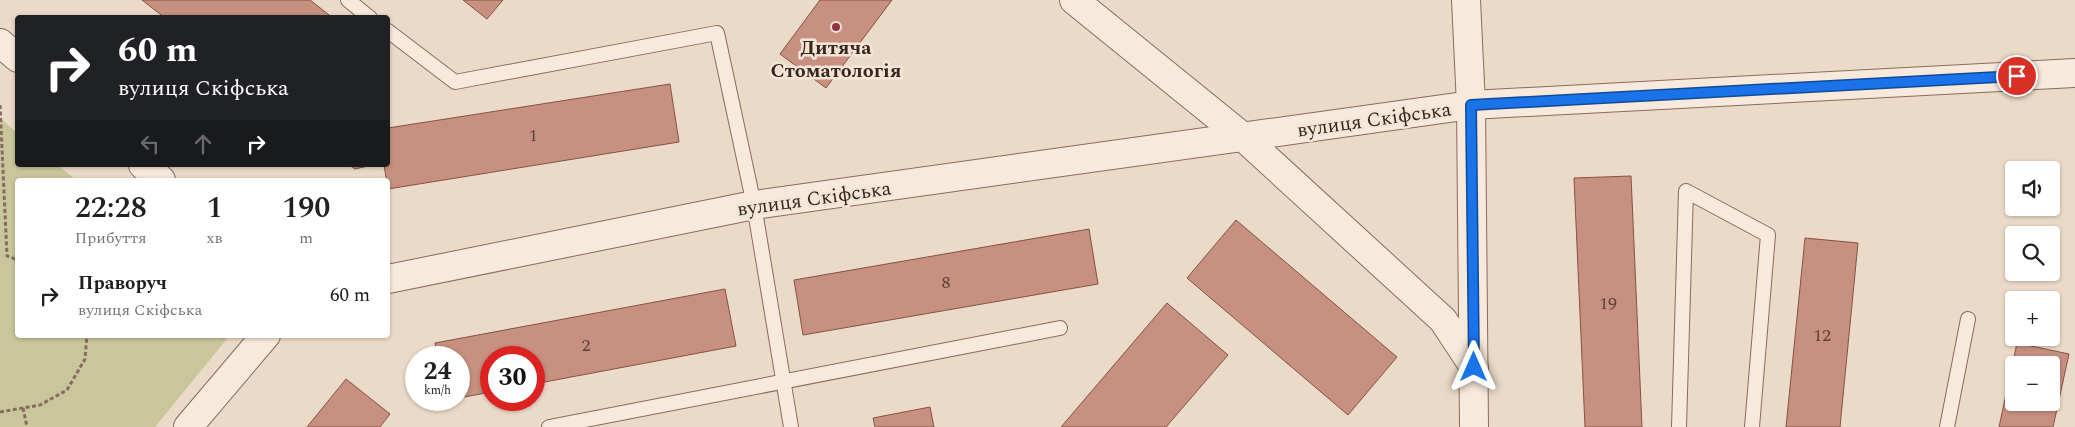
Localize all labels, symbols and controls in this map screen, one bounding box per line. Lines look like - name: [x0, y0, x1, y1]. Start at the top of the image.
- marker: Дитяча Стоматологія: [830, 21, 842, 33]
- text: 60 m: [118, 24, 198, 77]
- place label: Дитяча Стоматологія: [771, 33, 902, 86]
- icon: right: [35, 35, 100, 100]
- pin: [1996, 55, 2038, 97]
- icon: arrive: [2003, 62, 2031, 90]
- text: вулиця Скіфська: [118, 72, 289, 105]
- street label: вулиця Скіфська: [1295, 94, 1453, 146]
- house number: 1: [529, 122, 538, 149]
- icon: left: [136, 130, 164, 158]
- icon: ahead: [189, 130, 217, 158]
- icon: right: [242, 130, 270, 158]
- map controls: [2005, 161, 2060, 411]
- button: sound: [2005, 161, 2060, 216]
- street label: вулиця Скіфська: [735, 173, 893, 225]
- text: 22:28: [75, 185, 147, 231]
- text: 1: [206, 185, 223, 231]
- text: 190: [282, 185, 330, 231]
- text: Прибуття: [75, 226, 147, 250]
- text: хв: [206, 226, 222, 250]
- text: m: [299, 226, 313, 250]
- button: search: [2005, 226, 2060, 281]
- text: Праворуч: [78, 269, 167, 298]
- house number: 8: [942, 269, 951, 296]
- text: 60 m: [330, 281, 370, 310]
- icon: right: [35, 282, 63, 310]
- house number: 19: [1599, 290, 1617, 317]
- button: +: [2005, 291, 2060, 346]
- text: вулиця Скіфська: [78, 298, 202, 322]
- house number: 12: [1813, 322, 1831, 349]
- house number: 2: [582, 332, 591, 359]
- position arrow: [1447, 340, 1499, 392]
- speed limit sign: 30: [480, 346, 545, 411]
- text: 24: [423, 353, 452, 391]
- button: −: [2005, 356, 2060, 411]
- text: km/h: [424, 381, 451, 400]

